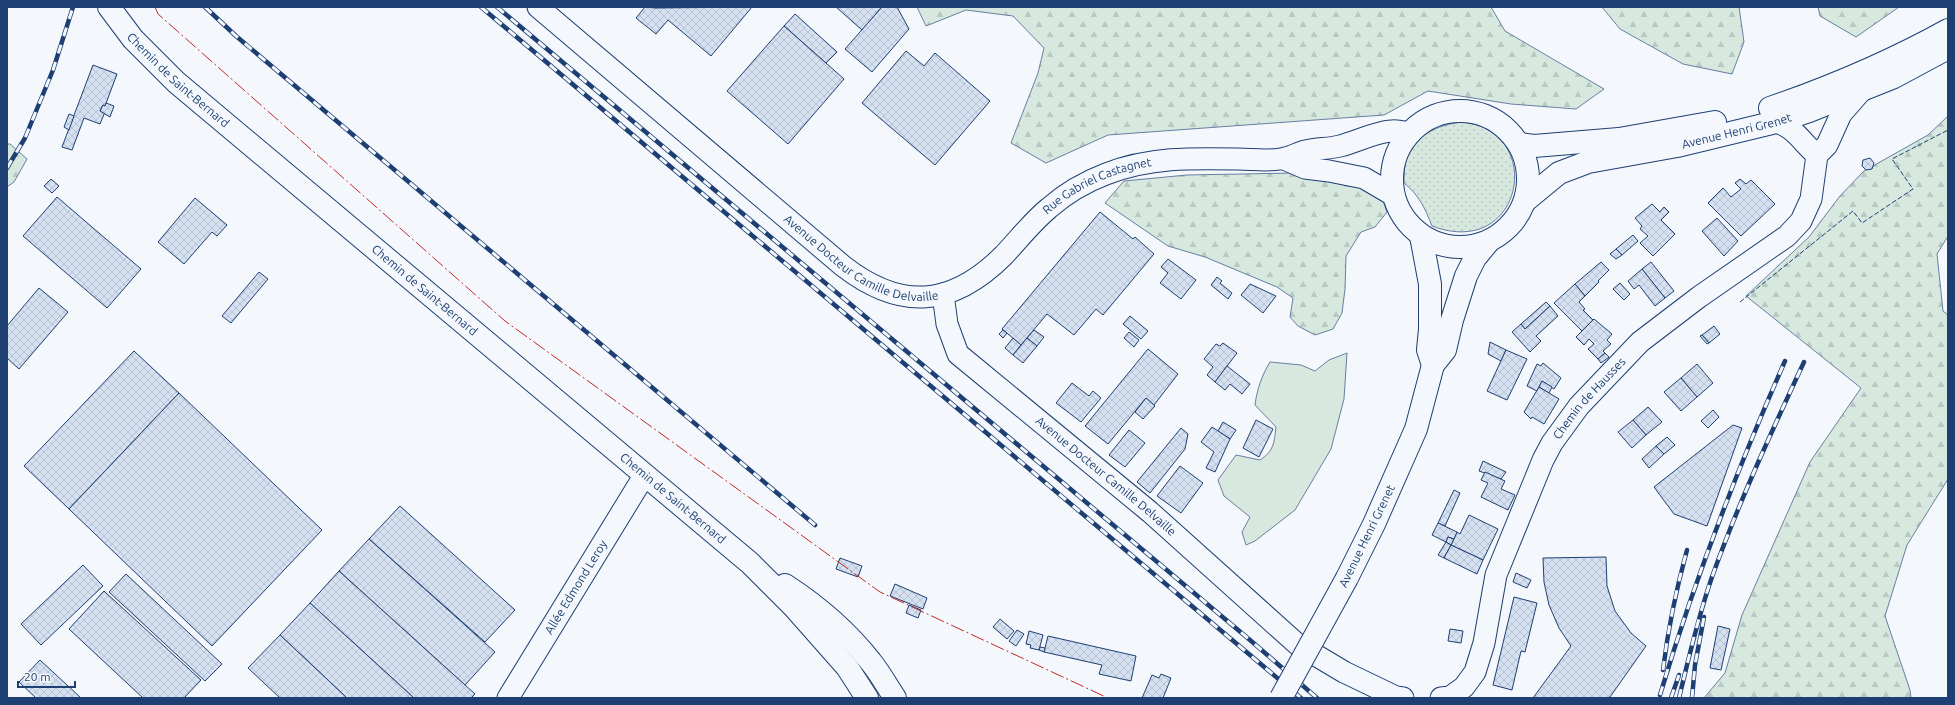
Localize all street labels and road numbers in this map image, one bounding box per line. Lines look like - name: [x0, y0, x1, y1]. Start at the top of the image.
- street label: Chemin de Saint-Bernard: [125, 30, 232, 130]
- street label: Avenue Henri Grenet: [1680, 110, 1793, 151]
- street label: Rue Gabriel Castagnet: [1040, 155, 1152, 217]
- street label: Avenue Docteur Camille Delvaille: [782, 212, 939, 303]
- street label: Chemin de Saint-Bernard: [369, 242, 480, 338]
- street label: Chemin de Hausses: [1550, 355, 1628, 441]
- street label: Avenue Docteur Camille Delvaille: [1033, 414, 1179, 538]
- street label: Chemin de Saint-Bernard: [618, 450, 729, 546]
- street label: Avenue Henri Grenet: [1336, 482, 1397, 589]
- street label: Allée Edmond Leroy: [542, 537, 609, 636]

